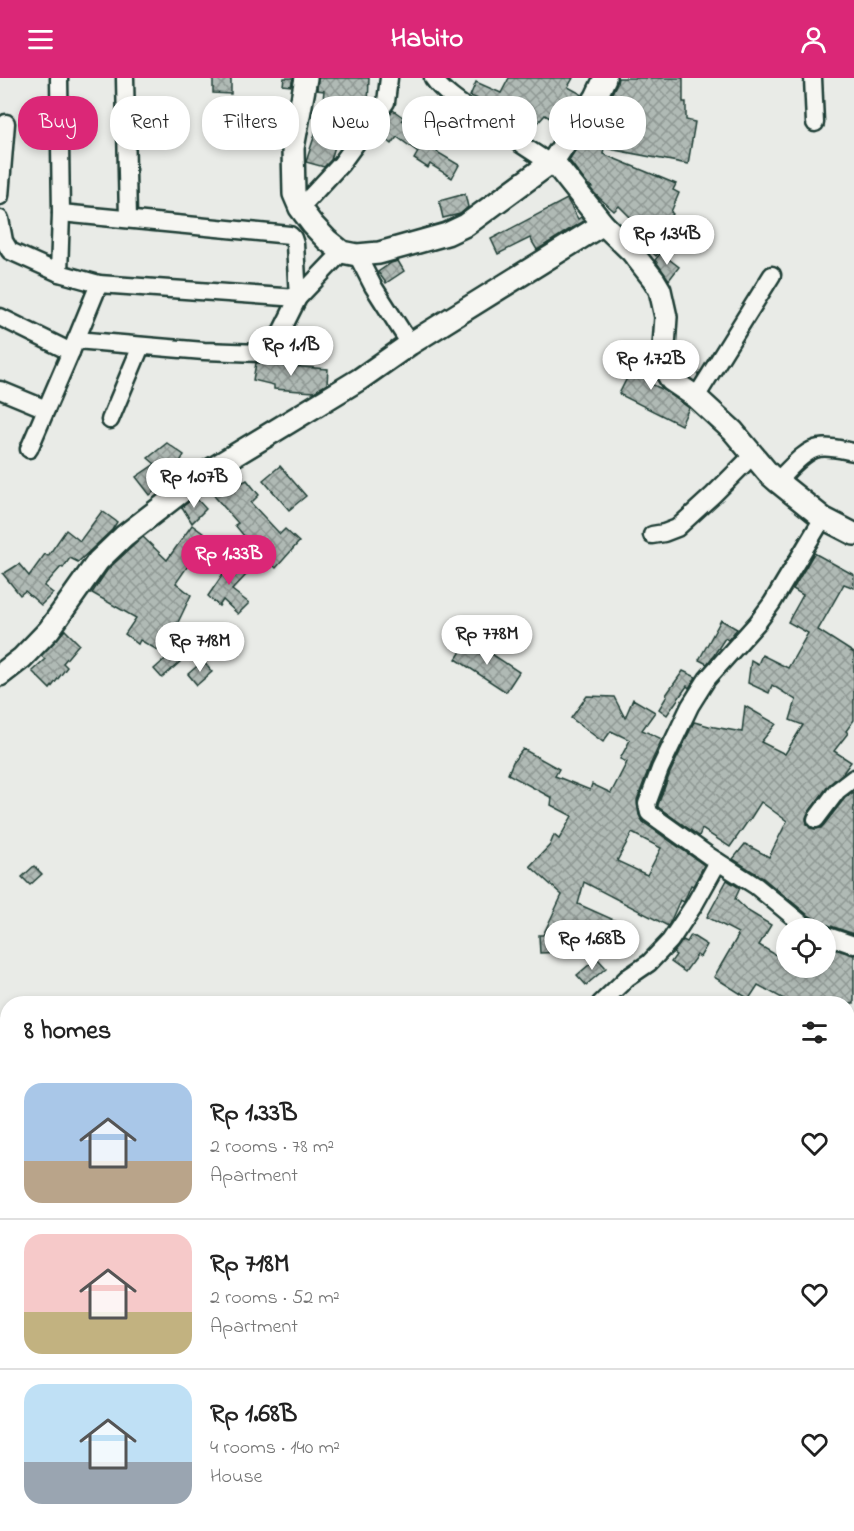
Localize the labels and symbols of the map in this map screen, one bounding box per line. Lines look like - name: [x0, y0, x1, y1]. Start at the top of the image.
- pin: Rp 1.34B: [605, 215, 729, 266]
- pin: Rp 1.1B: [236, 326, 346, 377]
- pin: Rp 1.72B: [589, 340, 713, 391]
- pin: Rp 1.07B: [132, 458, 256, 509]
- pin: Rp 1.33B: [167, 535, 291, 586]
- pin: Rp 778M: [432, 615, 542, 666]
- pin: Rp 718M: [145, 622, 255, 673]
- pin: Rp 1.68B: [530, 920, 654, 971]

